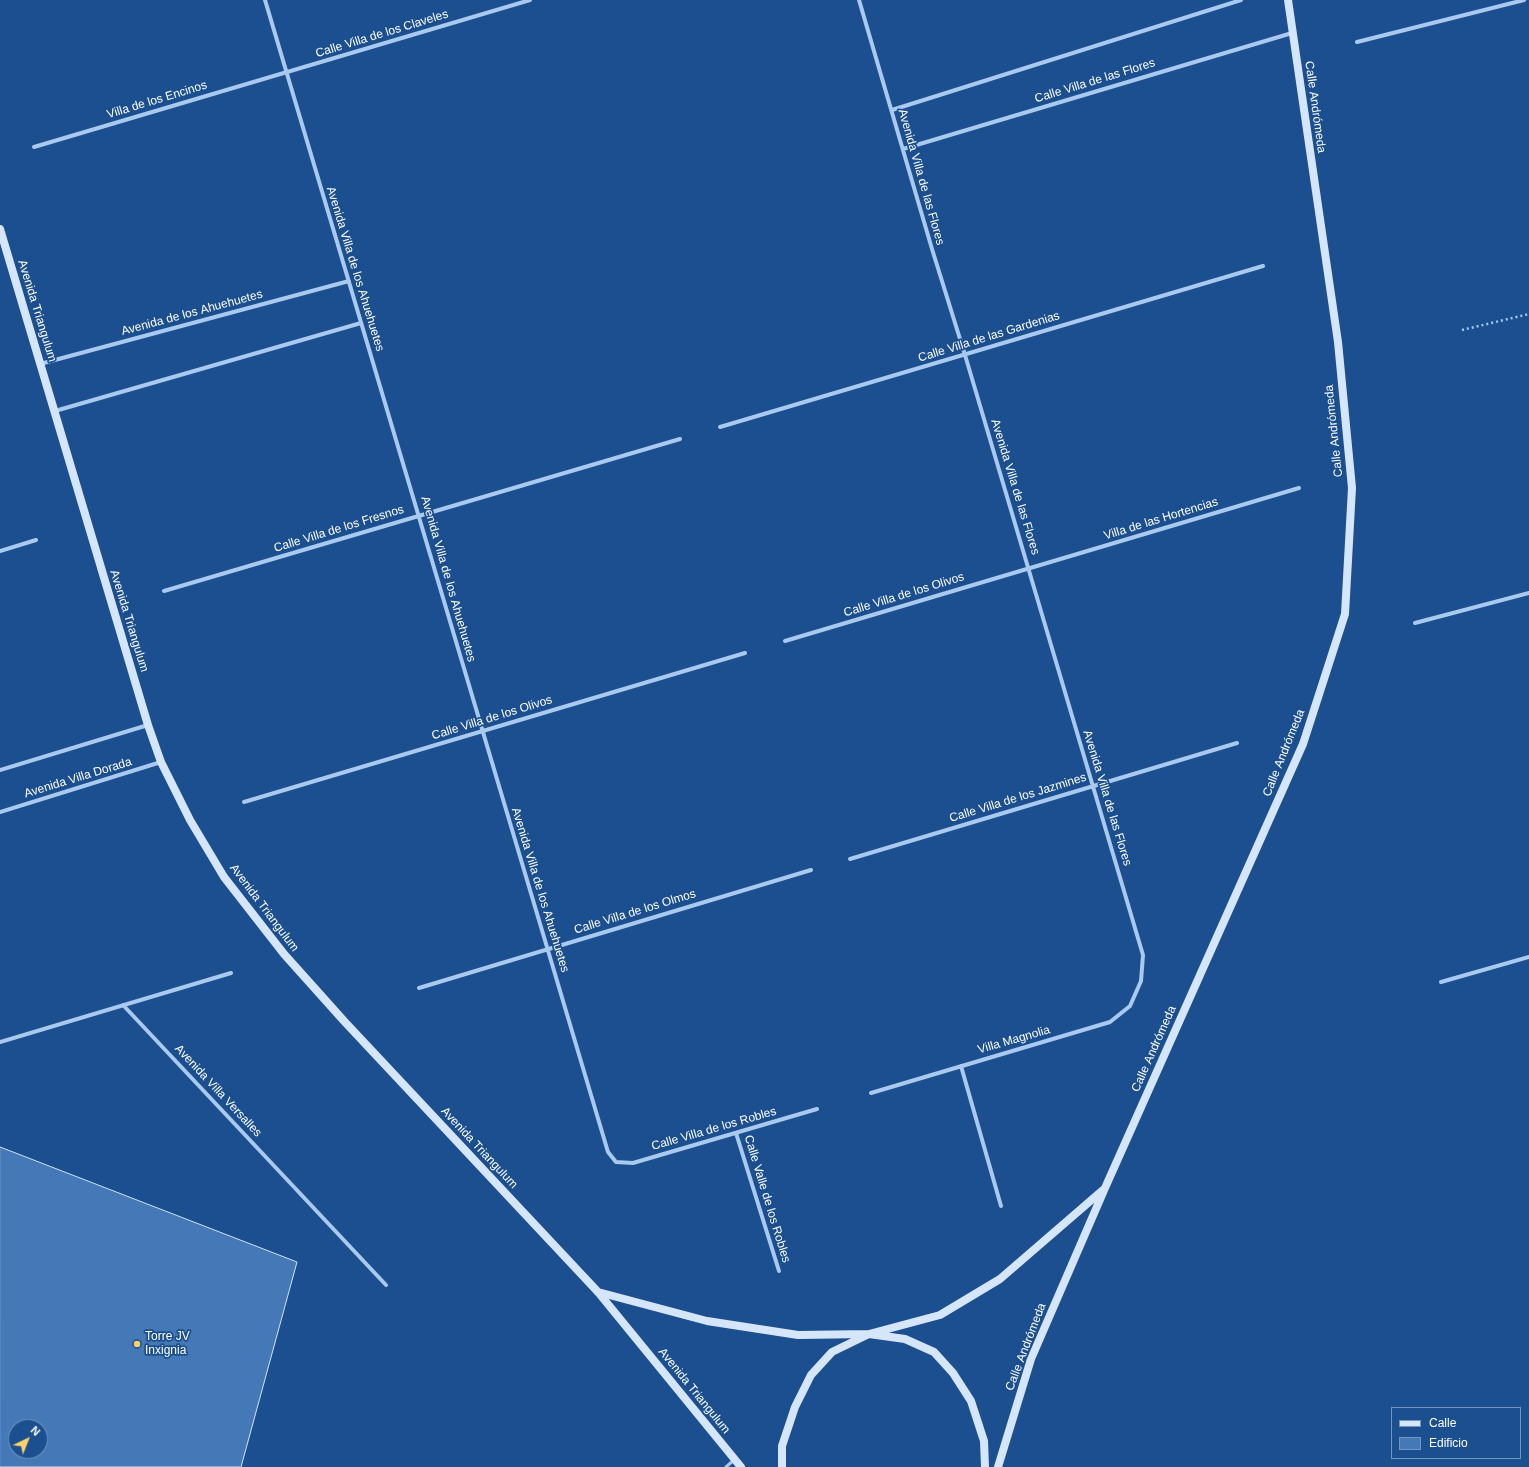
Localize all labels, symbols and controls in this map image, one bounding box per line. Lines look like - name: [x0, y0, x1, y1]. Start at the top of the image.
- street label: Calle Villa de los Claveles: [314, 7, 450, 61]
- street label: Calle Villa de las Flores: [1033, 56, 1157, 106]
- street label: Calle Andrómeda: [1301, 60, 1329, 154]
- street label: Villa de los Encinos: [105, 78, 209, 122]
- street label: Avenida Villa de las Flores: [895, 107, 947, 247]
- street label: Avenida Villa de los Ahuehuetes: [323, 185, 387, 353]
- street label: Avenida Triangulum: [15, 258, 59, 364]
- street label: Avenida de los Ahuehuetes: [120, 287, 264, 339]
- street label: Calle Villa de las Gardenias: [917, 309, 1061, 365]
- street label: Calle Andrómeda: [1322, 384, 1346, 478]
- street label: Avenida Villa de las Flores: [988, 417, 1042, 557]
- street label: Avenida Villa de los Ahuehuetes: [417, 494, 479, 664]
- street label: Villa de las Hortencias: [1102, 495, 1220, 543]
- street label: Calle Villa de los Fresnos: [272, 502, 406, 556]
- street label: Avenida Triangulum: [107, 568, 151, 674]
- street label: Calle Villa de los Olivos: [842, 570, 966, 620]
- street label: Calle Villa de los Olivos: [430, 693, 554, 743]
- street label: Calle Andrómeda: [1260, 707, 1308, 799]
- street label: Avenida Villa de las Flores: [1080, 728, 1134, 868]
- street label: Avenida Villa Dorada: [23, 755, 133, 801]
- street label: Calle Villa de los Jazmines: [948, 770, 1088, 826]
- street label: Avenida Villa de los Ahuehuetes: [508, 806, 572, 974]
- street label: Avenida Triangulum: [226, 861, 302, 955]
- street label: Calle Villa de los Olmos: [572, 887, 698, 937]
- street label: Calle Andrómeda: [1129, 1004, 1179, 1094]
- street label: Villa Magnolia: [976, 1023, 1052, 1057]
- street label: Avenida Villa Versalles: [171, 1042, 265, 1140]
- street label: Avenida Triangulum: [438, 1104, 520, 1192]
- street label: Calle Villa de los Robles: [650, 1104, 778, 1154]
- street label: Calle Valle de los Robles: [741, 1134, 793, 1264]
- street label: Calle Andrómeda: [1003, 1301, 1049, 1393]
- place label: Torre JV Inxignia: [145, 1330, 190, 1358]
- marker: Torre JV Inxignia: [132, 1339, 142, 1349]
- street label: Avenida Triangulum: [655, 1345, 733, 1437]
- legend: [1391, 1407, 1521, 1459]
- text: Calle: [1429, 1416, 1456, 1430]
- north arrow: [8, 1419, 48, 1459]
- text: N: [28, 1424, 42, 1438]
- text: Edificio: [1429, 1436, 1468, 1450]

